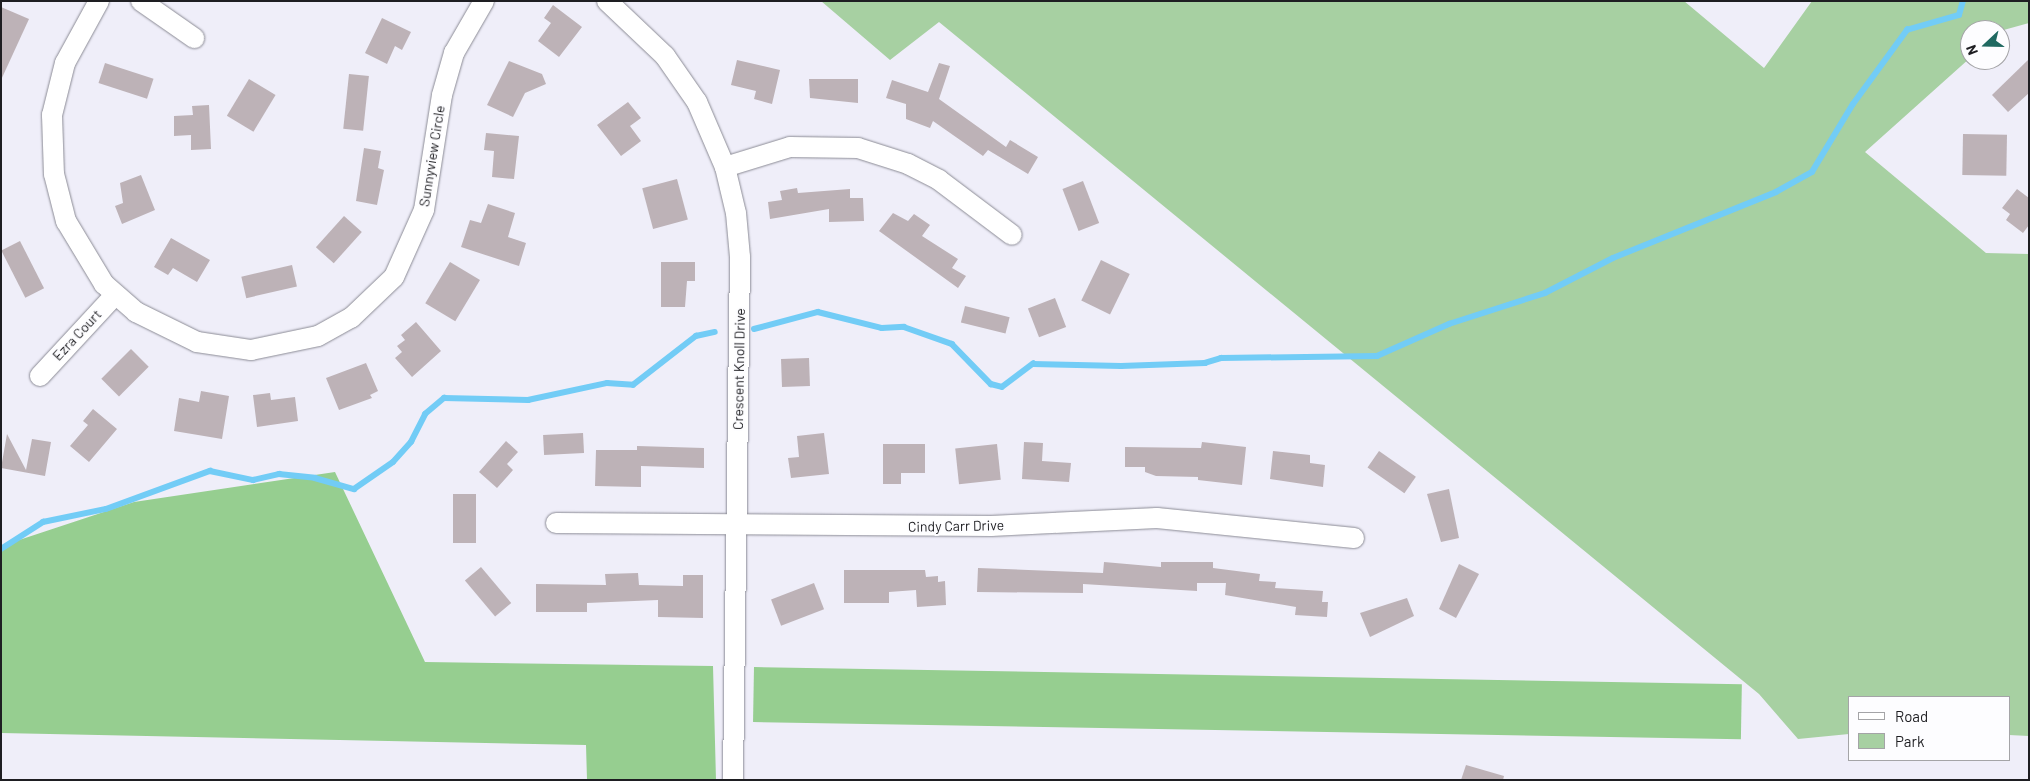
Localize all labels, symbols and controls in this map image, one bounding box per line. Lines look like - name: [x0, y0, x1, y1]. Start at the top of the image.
- north arrow: [1960, 20, 2010, 70]
- text: N: [1962, 43, 1981, 58]
- street label: Sunnyview Circle: [416, 104, 448, 208]
- street label: Ezra Court: [49, 306, 105, 364]
- street label: Crescent Knoll Drive: [730, 308, 748, 430]
- street label: Cindy Carr Drive: [908, 517, 1004, 535]
- legend: [1848, 696, 2010, 761]
- text: Road: [1895, 707, 1928, 725]
- text: Park: [1895, 732, 1924, 750]

